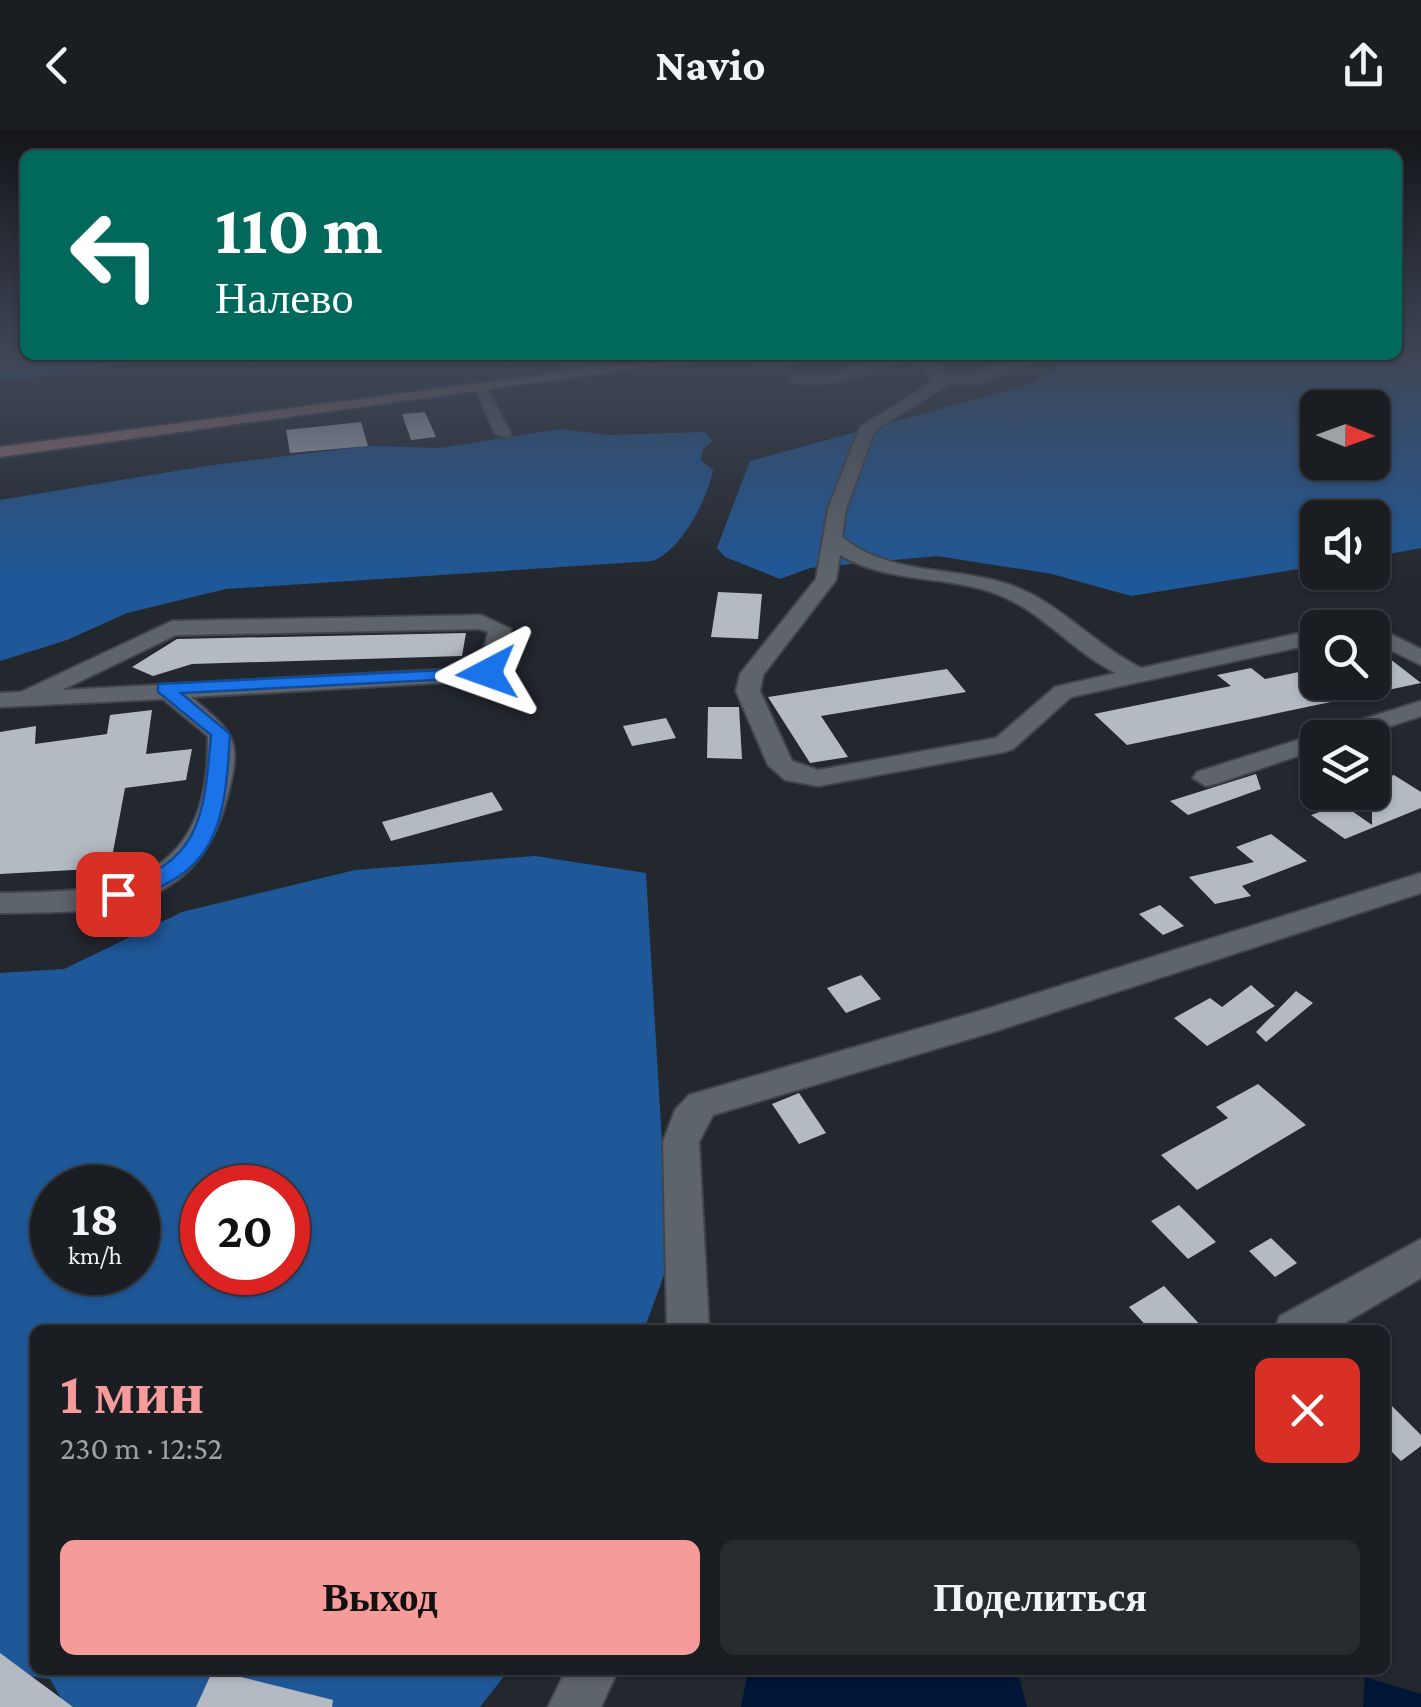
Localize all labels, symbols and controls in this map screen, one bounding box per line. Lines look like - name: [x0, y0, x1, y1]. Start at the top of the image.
- icon: back: [30, 38, 85, 93]
- icon: share: [1336, 38, 1391, 93]
- text: Navio: [655, 40, 766, 90]
- icon: left: [50, 190, 180, 320]
- text: 110 m: [215, 190, 383, 268]
- text: Налево: [215, 273, 354, 323]
- north arrow: [1300, 390, 1390, 480]
- map controls: [1300, 390, 1390, 810]
- button: sound: [1300, 500, 1390, 590]
- button: search: [1300, 610, 1390, 700]
- position arrow: [435, 621, 539, 725]
- button: layers: [1300, 720, 1390, 810]
- pin: [76, 852, 161, 937]
- icon: arrive: [91, 867, 146, 922]
- speed limit sign: 20: [180, 1165, 310, 1295]
- text: 18: [71, 1190, 119, 1246]
- text: km/h: [68, 1242, 122, 1269]
- button: close: [1255, 1358, 1360, 1463]
- text: 1 мин: [60, 1359, 204, 1426]
- text: 230 m · 12:52: [60, 1430, 223, 1466]
- button: Выход: [60, 1540, 700, 1655]
- button: Поделиться: [720, 1540, 1360, 1655]

